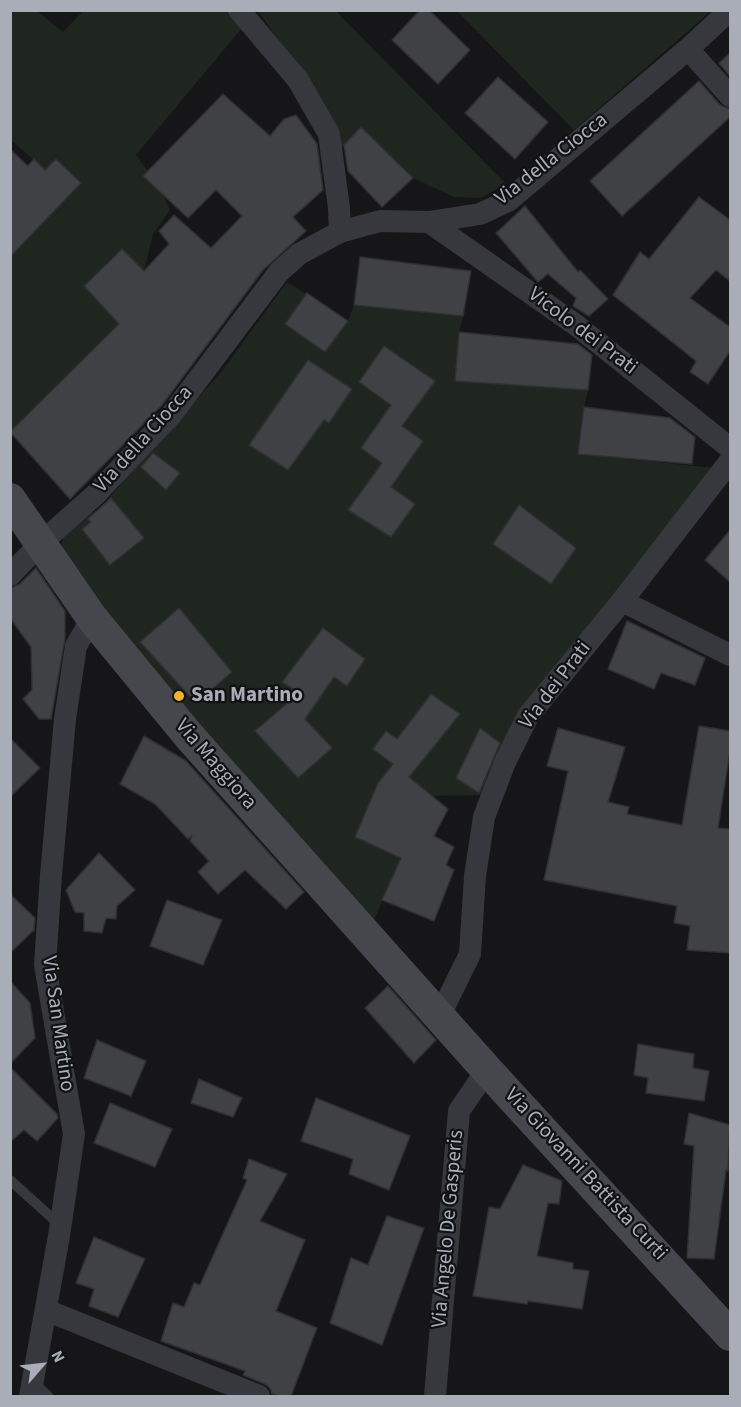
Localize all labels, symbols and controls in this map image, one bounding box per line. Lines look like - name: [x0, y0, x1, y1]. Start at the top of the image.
- street label: Via della Ciocca: [491, 108, 613, 212]
- street label: Vicolo dei Prati: [522, 283, 642, 381]
- street label: Via della Ciocca: [89, 381, 199, 499]
- street label: Via dei Prati: [515, 637, 597, 735]
- place label: San Martino: [191, 683, 303, 709]
- marker: San Martino: [172, 689, 186, 703]
- street label: Via Maggiora: [169, 715, 261, 815]
- street label: Via San Martino: [35, 955, 79, 1093]
- street label: Via Giovanni Battista Curti: [498, 1084, 672, 1266]
- street label: Via Angelo De Gasperis: [428, 1129, 470, 1329]
- north arrow: [12, 1335, 72, 1395]
- text: N: [46, 1347, 70, 1366]

